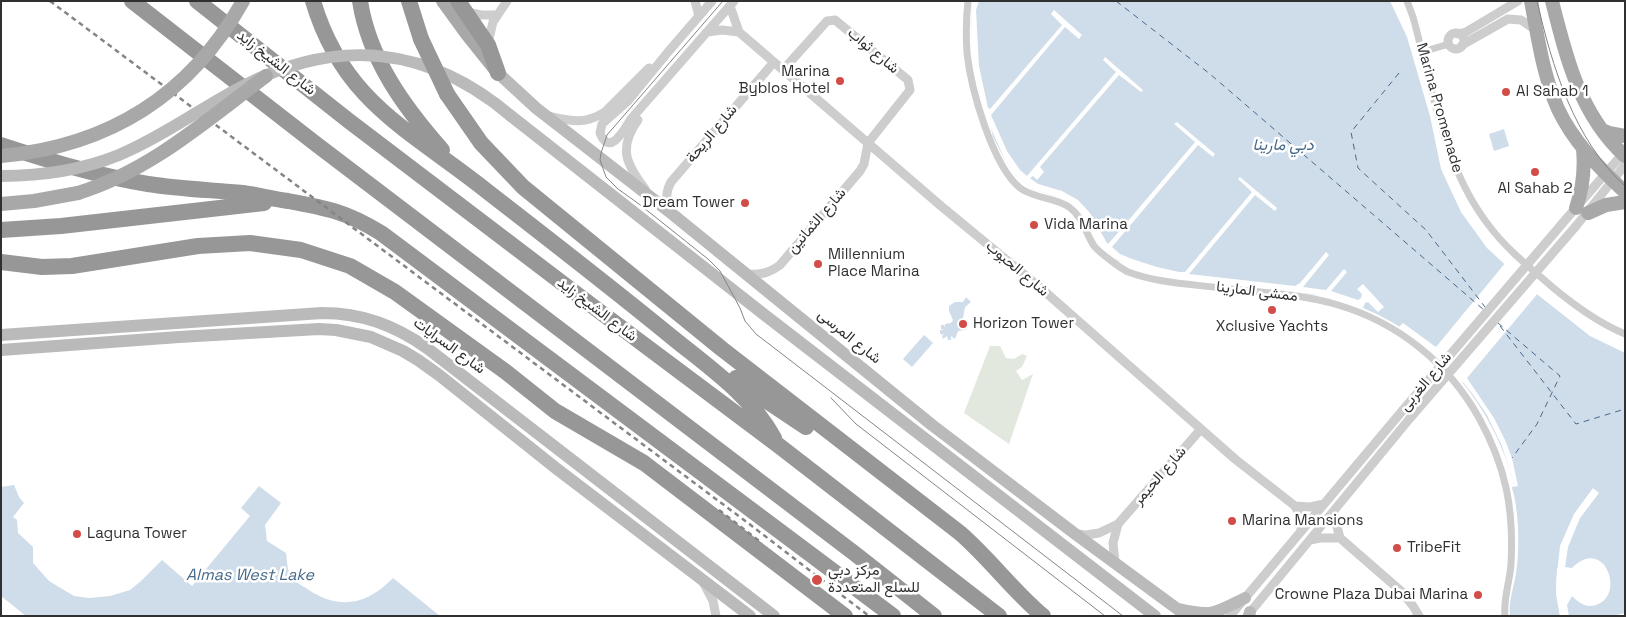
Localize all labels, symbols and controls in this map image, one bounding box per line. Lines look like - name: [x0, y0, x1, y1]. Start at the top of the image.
- street label: شارع ثواب: [844, 24, 902, 78]
- street label: شارع الشيخ زايد: [233, 27, 319, 99]
- street label: Marina Promenade: [1412, 41, 1466, 175]
- place label: Marina Byblos Hotel: [739, 63, 830, 98]
- marker: Marina Byblos Hotel: [834, 75, 846, 87]
- place label: Al Sahab 1: [1516, 83, 1588, 101]
- marker: Al Sahab 1: [1500, 86, 1512, 98]
- street label: شارع الريحة: [683, 101, 741, 167]
- water label: دبي مارينا: [1252, 136, 1314, 156]
- marker: Al Sahab 2: [1529, 166, 1541, 178]
- place label: Al Sahab 2: [1497, 180, 1573, 198]
- street label: شارع الثمانين: [784, 185, 850, 257]
- place label: Dream Tower: [643, 194, 735, 212]
- marker: Dream Tower: [739, 197, 751, 209]
- place label: Vida Marina: [1044, 216, 1128, 234]
- marker: Vida Marina: [1028, 219, 1040, 231]
- street label: شارع الحبوب: [982, 237, 1052, 301]
- place label: Millennium Place Marina: [828, 246, 920, 281]
- marker: Millennium Place Marina: [812, 258, 824, 270]
- street label: شارع الشيخ زايد: [554, 274, 640, 346]
- street label: ممشى المارينا: [1215, 278, 1299, 306]
- marker: Xclusive Yachts: [1266, 304, 1278, 316]
- street label: شارع المرسى: [814, 306, 884, 368]
- street label: شارع السرايات: [410, 314, 488, 378]
- place label: Horizon Tower: [973, 315, 1074, 333]
- marker: Horizon Tower: [957, 318, 969, 330]
- place label: Xclusive Yachts: [1216, 318, 1328, 336]
- street label: شارع الغربى: [1396, 349, 1456, 415]
- street label: شارع الحيمر: [1130, 443, 1190, 509]
- place label: Marina Mansions: [1242, 512, 1363, 530]
- marker: Marina Mansions: [1226, 515, 1238, 527]
- place label: Laguna Tower: [87, 525, 187, 543]
- marker: Laguna Tower: [71, 528, 83, 540]
- place label: TribeFit: [1407, 539, 1461, 557]
- marker: TribeFit: [1391, 542, 1403, 554]
- place label: مركز دبي للسلع المتعددة: [828, 562, 920, 597]
- water label: Almas West Lake: [186, 566, 314, 586]
- marker: مركز دبي للسلع المتعددة: [810, 573, 824, 587]
- place label: Crowne Plaza Dubai Marina: [1275, 586, 1468, 604]
- marker: Crowne Plaza Dubai Marina: [1472, 589, 1484, 601]

